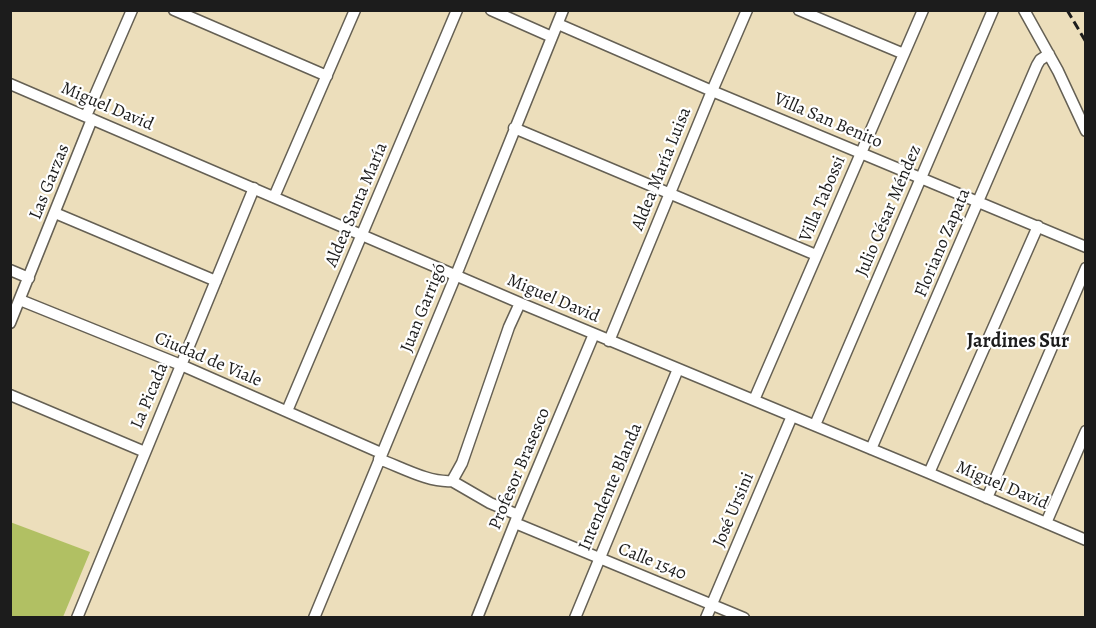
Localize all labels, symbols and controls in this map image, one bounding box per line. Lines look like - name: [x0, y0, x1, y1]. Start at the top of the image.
- street label: Miguel David: [58, 78, 156, 136]
- street label: Villa San Benito: [771, 88, 885, 154]
- street label: Aldea María Luisa: [627, 104, 697, 234]
- street label: Aldea Santa María: [321, 139, 393, 271]
- street label: Las Garzas: [25, 141, 75, 223]
- street label: Julio César Méndez: [852, 142, 926, 280]
- street label: Villa Tabossi: [795, 153, 851, 245]
- street label: Floriano Zapata: [910, 185, 976, 301]
- street label: Juan Garrigó: [396, 260, 452, 356]
- street label: Miguel David: [504, 270, 602, 328]
- street label: Ciudad de Viale: [151, 328, 265, 392]
- district label: Jardines Sur: [967, 330, 1069, 354]
- street label: La Picada: [126, 360, 174, 432]
- street label: Profesor Brasesco: [485, 405, 555, 533]
- street label: Intendente Blanda: [574, 420, 648, 554]
- street label: Miguel David: [953, 457, 1051, 515]
- street label: José Ursini: [709, 469, 759, 551]
- street label: Calle 1540: [615, 539, 689, 585]

